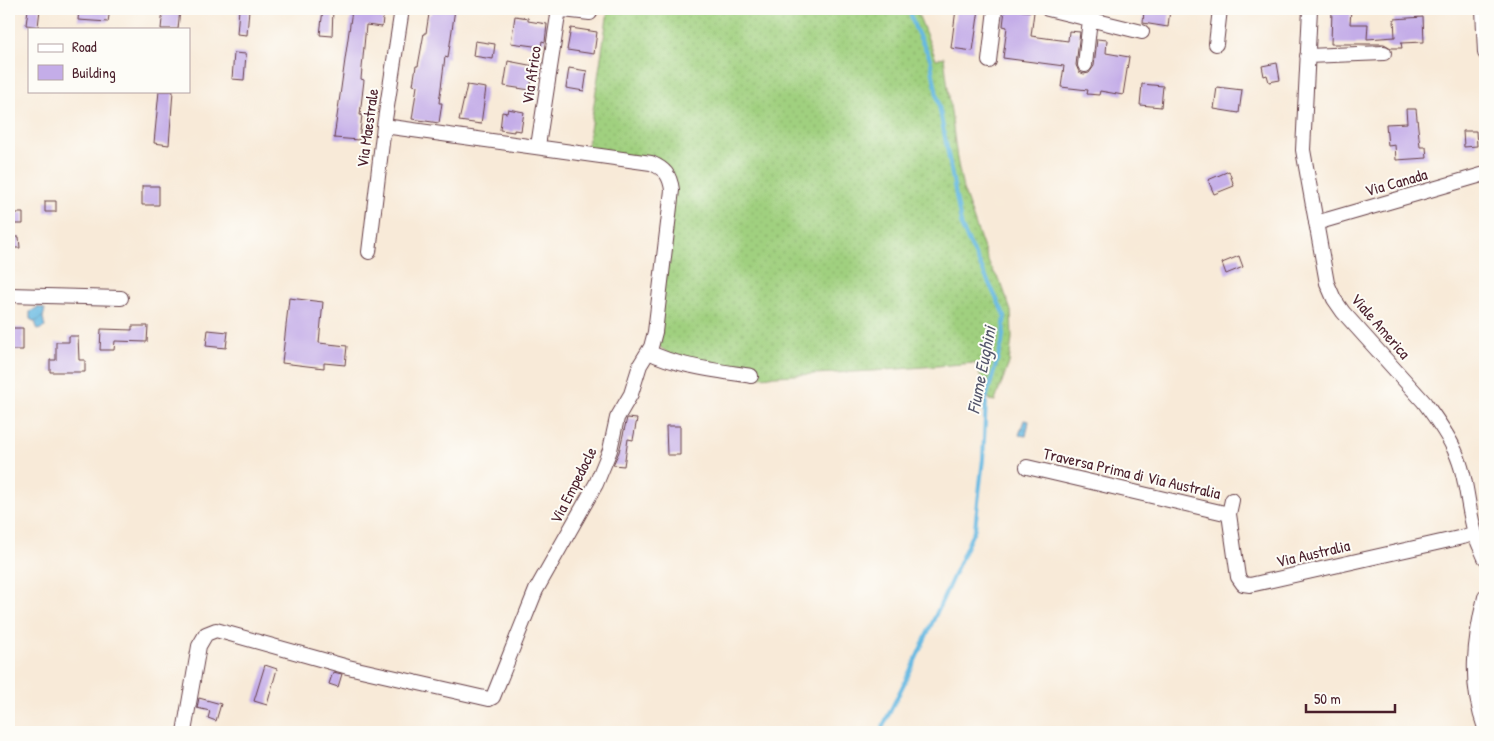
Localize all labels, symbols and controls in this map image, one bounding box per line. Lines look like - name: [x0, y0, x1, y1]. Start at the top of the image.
- legend: [28, 28, 190, 92]
- text: Road: [72, 36, 97, 57]
- street label: Via Africo: [516, 44, 546, 105]
- text: Building: [72, 62, 116, 83]
- street label: Via Maestrale: [351, 87, 384, 169]
- street label: Via Canada: [1362, 163, 1430, 201]
- street label: Viale America: [1346, 288, 1416, 364]
- water label: Fiume Eughini: [960, 322, 1002, 416]
- street label: Via Empedocle: [544, 442, 602, 527]
- street label: Traversa Prima di Via Australia: [1041, 442, 1223, 504]
- street label: Via Australia: [1274, 534, 1352, 572]
- scale bar: [1306, 681, 1395, 713]
- text: 50 m: [1314, 688, 1341, 709]

